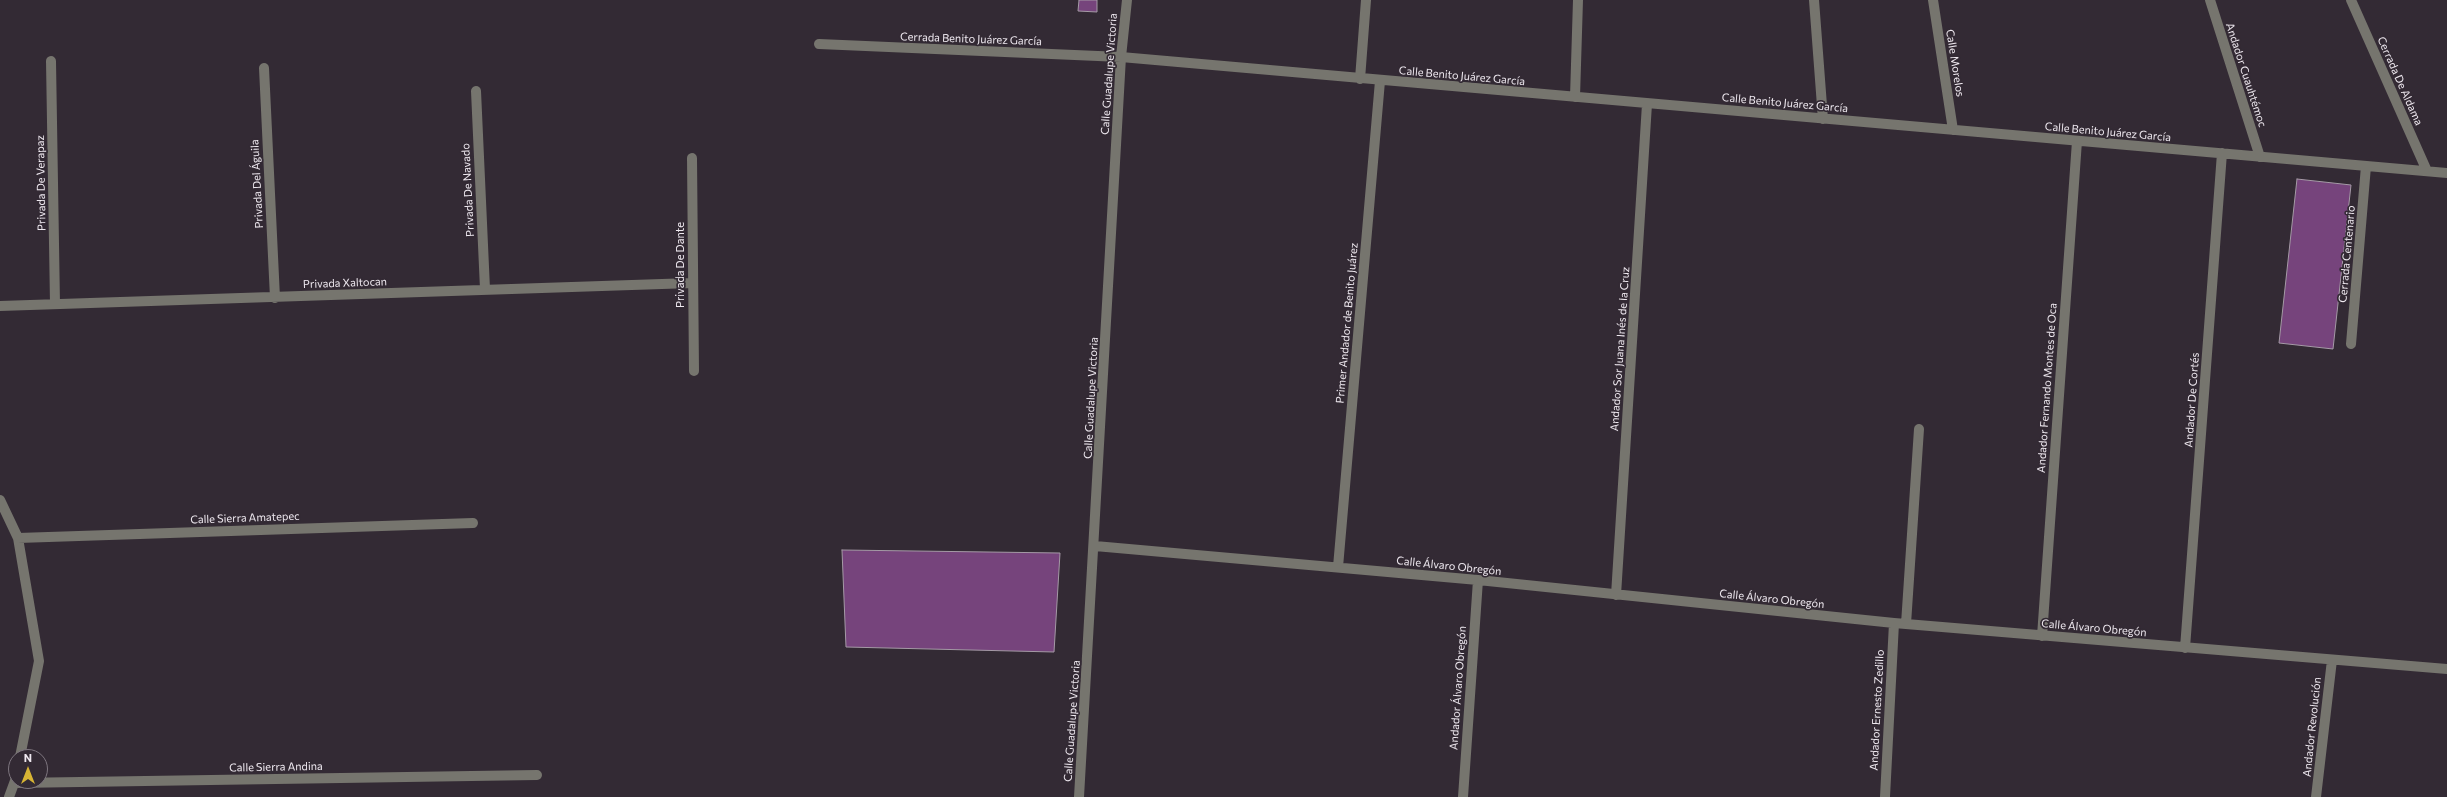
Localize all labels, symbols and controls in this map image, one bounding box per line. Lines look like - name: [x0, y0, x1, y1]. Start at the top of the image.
- street label: Calle Guadalupe Victoria: [1098, 13, 1120, 135]
- street label: Andador Cuauhtémoc: [2223, 21, 2269, 129]
- street label: Calle Morelos: [1943, 28, 1967, 98]
- street label: Cerrada Benito Juárez García: [900, 30, 1042, 48]
- street label: Cerrada De Aldama: [2374, 35, 2426, 127]
- street label: Calle Benito Juárez García: [1398, 64, 1526, 88]
- street label: Calle Benito Juárez García: [1721, 91, 1849, 115]
- street label: Calle Benito Juárez García: [2044, 120, 2172, 144]
- street label: Privada De Verapaz: [34, 135, 48, 231]
- street label: Privada Del Águila: [248, 139, 266, 229]
- street label: Privada De Navado: [459, 143, 477, 237]
- street label: Cerrada Centenario: [2336, 205, 2358, 303]
- street label: Privada De Dante: [673, 222, 687, 308]
- street label: Primer Andador de Benito Juárez: [1333, 242, 1361, 404]
- street label: Andador Sor Juana Inés de la Cruz: [1608, 266, 1632, 432]
- street label: Privada Xaltocan: [303, 275, 387, 291]
- street label: Andador Fernando Montes de Oca: [2034, 303, 2060, 473]
- street label: Calle Guadalupe Victoria: [1081, 337, 1101, 459]
- street label: Andador De Cortés: [2182, 352, 2202, 448]
- street label: Calle Sierra Amatepec: [190, 509, 300, 527]
- street label: Calle Álvaro Obregón: [1396, 554, 1502, 578]
- street label: Calle Álvaro Obregón: [1719, 587, 1825, 611]
- street label: Calle Álvaro Obregón: [2041, 617, 2147, 639]
- street label: Andador Álvaro Obregón: [1447, 626, 1469, 750]
- street label: Andador Ernesto Zedillo: [1867, 649, 1887, 771]
- street label: Calle Guadalupe Victoria: [1061, 660, 1083, 782]
- street label: Andador Revolución: [2300, 676, 2324, 778]
- north arrow: [8, 749, 48, 789]
- text: N: [24, 751, 32, 764]
- street label: Calle Sierra Andina: [229, 760, 323, 774]

